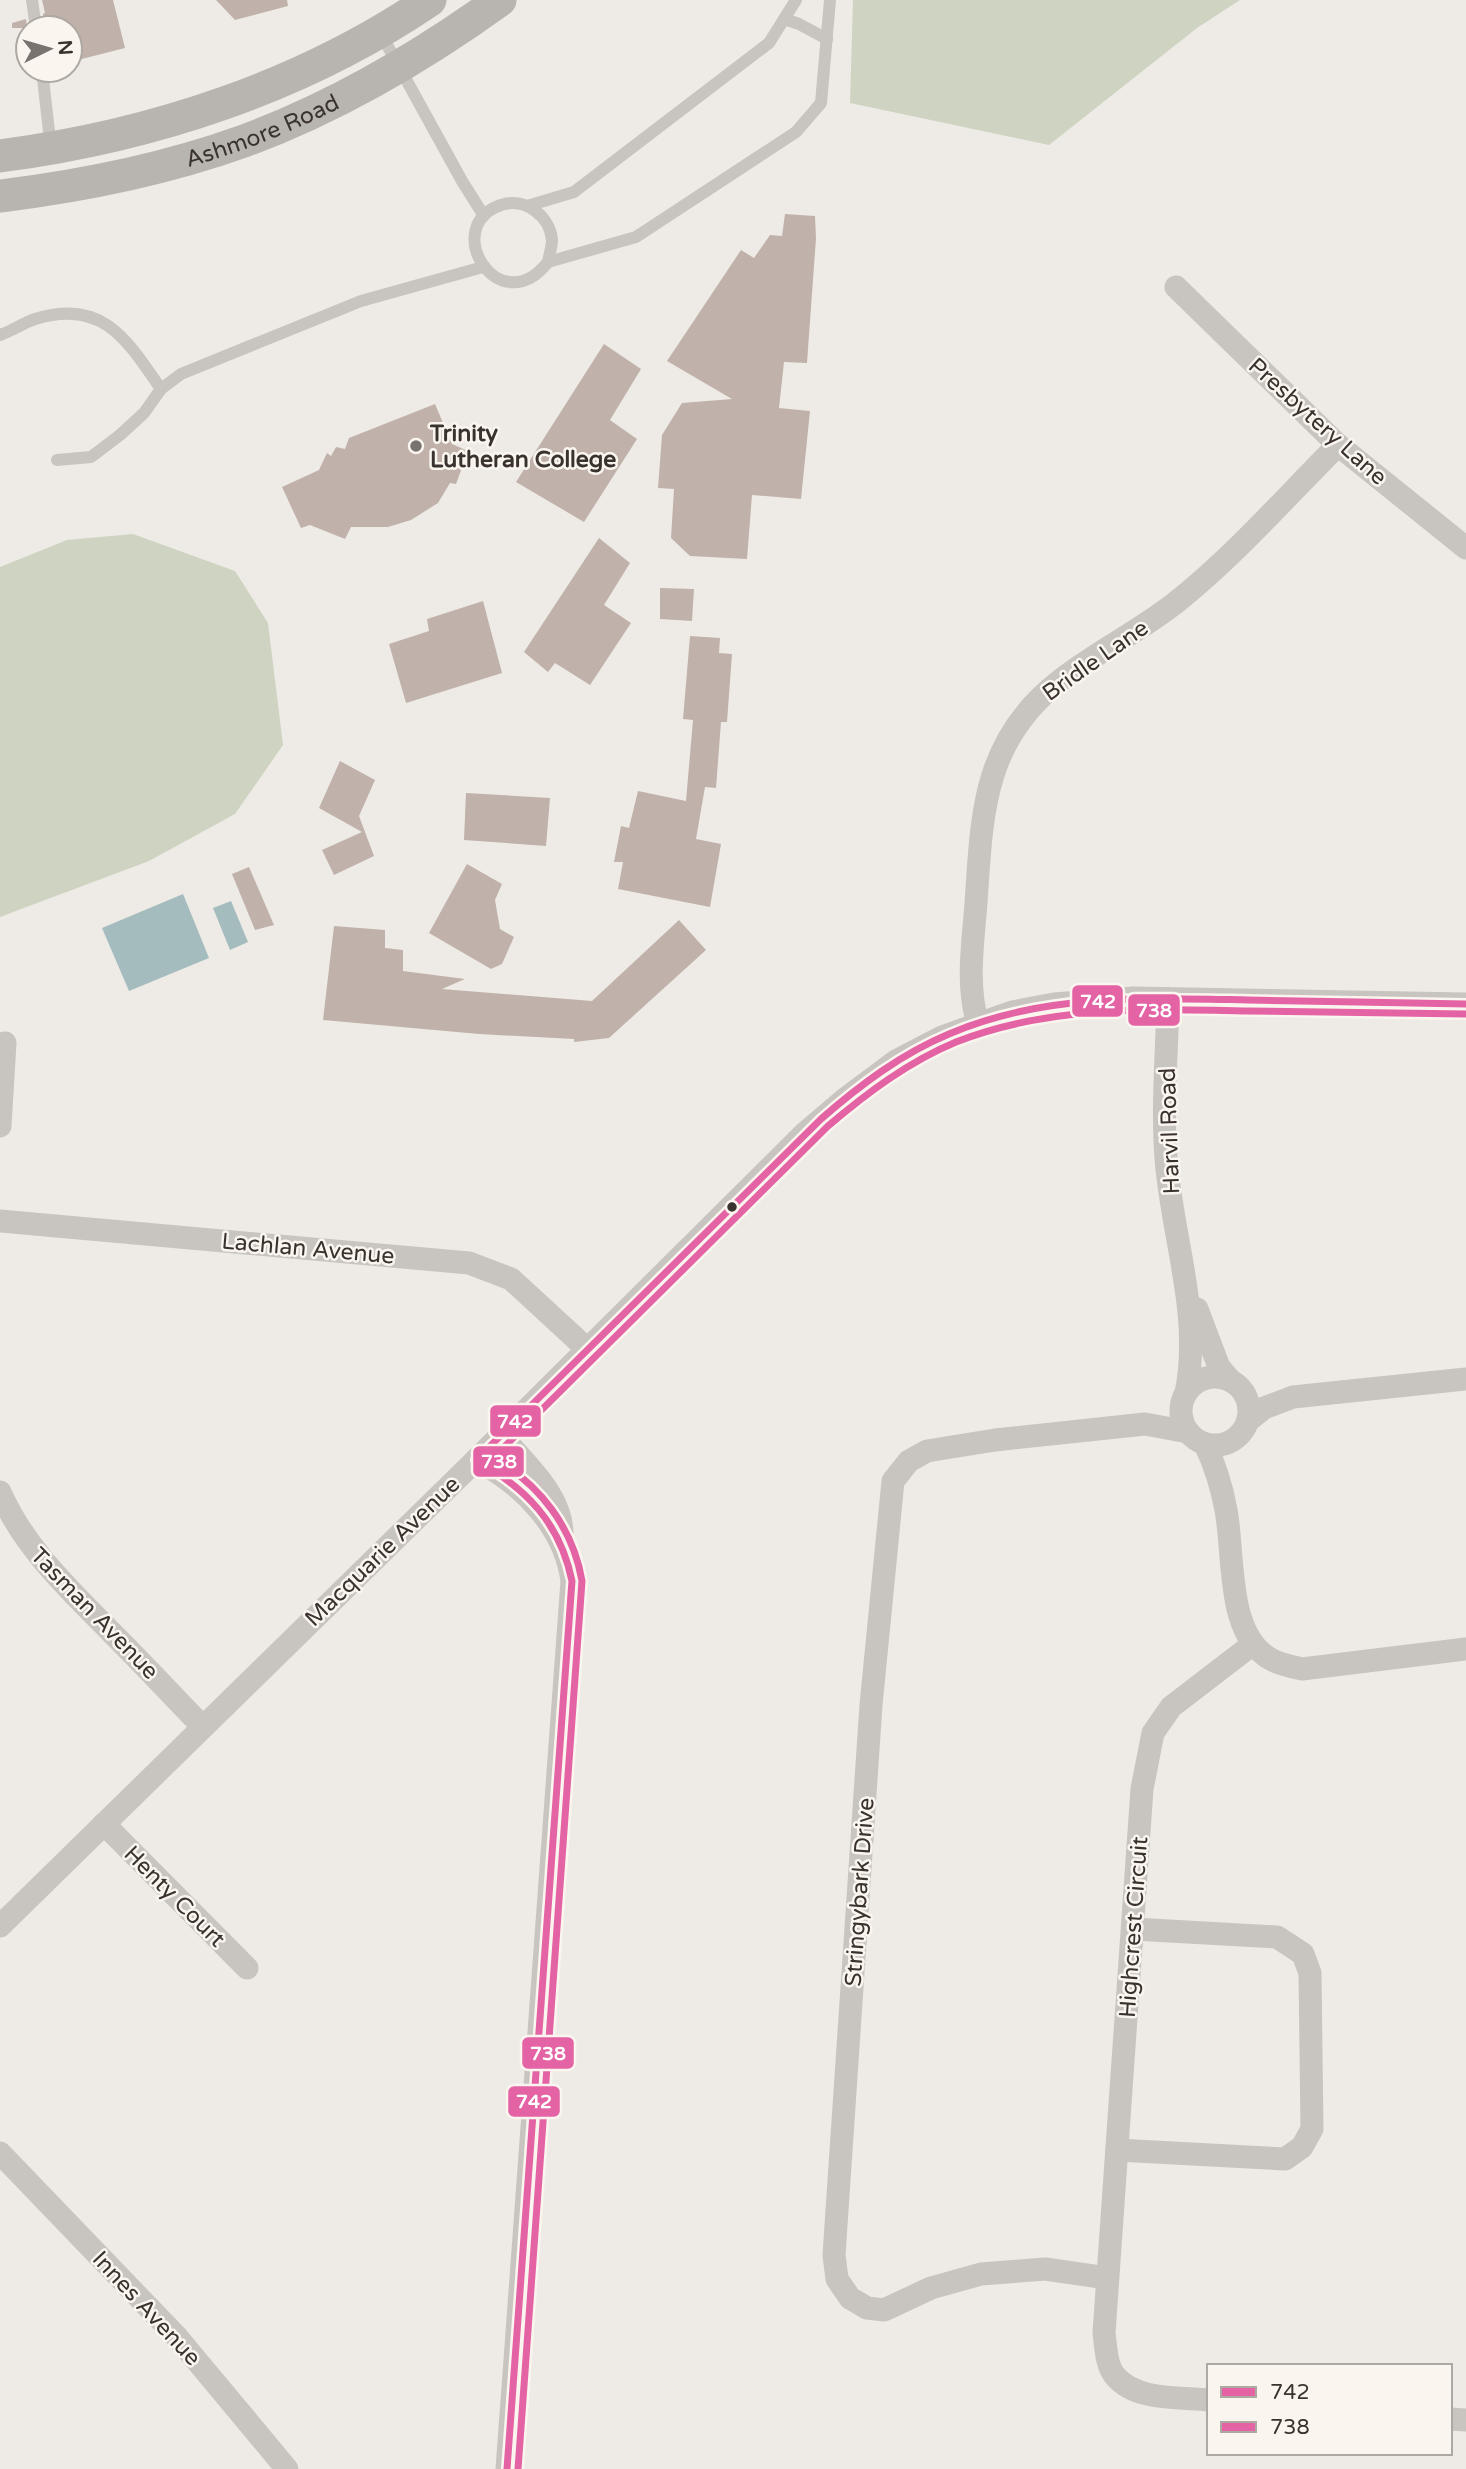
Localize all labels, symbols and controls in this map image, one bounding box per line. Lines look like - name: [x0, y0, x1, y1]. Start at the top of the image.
- north arrow: [14, 14, 84, 84]
- text: N: [53, 39, 77, 56]
- street label: Ashmore Road: [182, 89, 344, 174]
- street label: Presbytery Lane: [1242, 352, 1392, 491]
- place label: Trinity Lutheran College: [429, 420, 616, 474]
- marker: Trinity Lutheran College: [408, 438, 424, 454]
- street label: Bridle Lane: [1037, 614, 1154, 707]
- line badge: 742: [1071, 984, 1124, 1018]
- text: 742: [1080, 991, 1116, 1013]
- line badge: 738: [1127, 993, 1181, 1027]
- text: 738: [1136, 1000, 1172, 1022]
- street label: Harvil Road: [1154, 1067, 1186, 1195]
- unlabelled marker: [725, 1200, 739, 1214]
- street label: Lachlan Avenue: [220, 1227, 396, 1270]
- line badge: 742: [489, 1404, 542, 1438]
- text: 742: [497, 1411, 533, 1433]
- line badge: 738: [472, 1445, 525, 1478]
- text: 738: [481, 1451, 517, 1473]
- street label: Macquarie Avenue: [299, 1471, 466, 1633]
- street label: Tasman Avenue: [24, 1542, 164, 1685]
- street label: Stringybark Drive: [839, 1797, 881, 1987]
- street label: Highcrest Circuit: [1114, 1835, 1154, 2019]
- street label: Henty Court: [118, 1840, 231, 1953]
- line badge: 738: [521, 2036, 575, 2070]
- text: 738: [530, 2043, 566, 2065]
- line badge: 742: [507, 2085, 561, 2118]
- text: 742: [516, 2091, 552, 2113]
- street label: Innes Avenue: [86, 2245, 207, 2372]
- legend: [1207, 2364, 1452, 2455]
- text: 742: [1270, 2380, 1310, 2405]
- text: 738: [1270, 2415, 1310, 2440]

